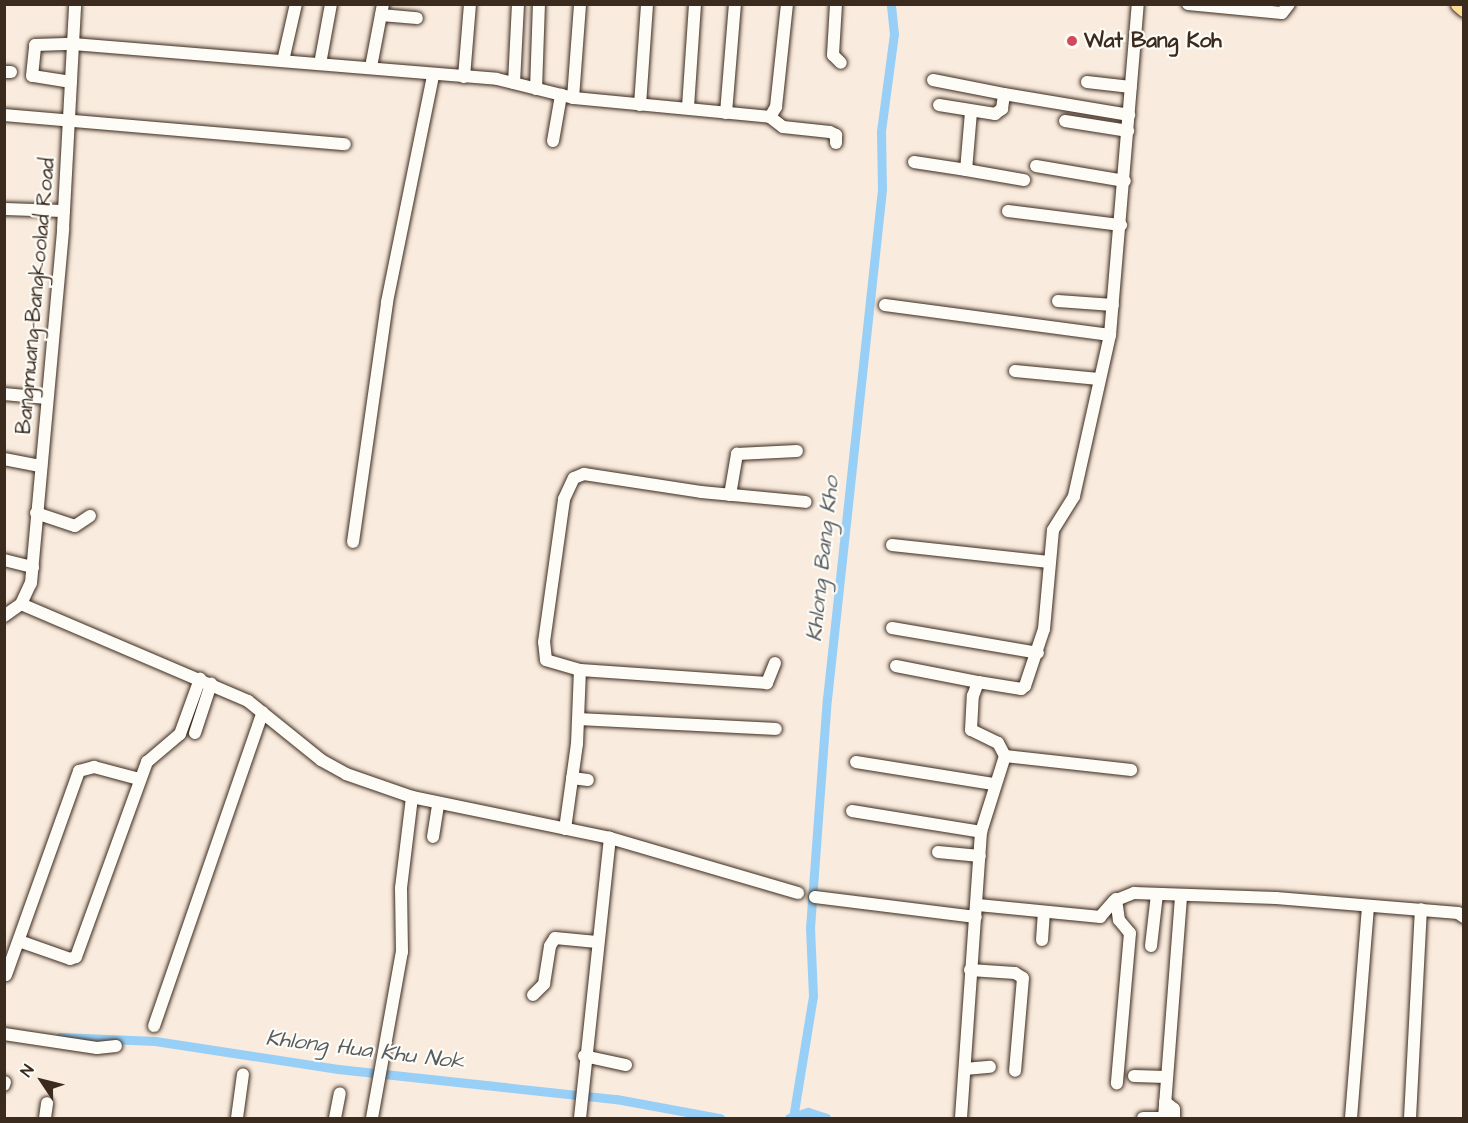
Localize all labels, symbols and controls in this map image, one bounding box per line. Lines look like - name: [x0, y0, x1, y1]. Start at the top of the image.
- place label: Wat Bang Koh: [1084, 28, 1222, 54]
- marker: Wat Bang Koh: [1065, 34, 1079, 48]
- street label: Bangmuang-Bangkoolad Road: [11, 157, 61, 435]
- water label: Khlong Bang Kho: [801, 475, 845, 643]
- water label: Khlong Hua Khu Nok: [264, 1025, 466, 1075]
- north arrow: [12, 1051, 72, 1111]
- text: N: [15, 1060, 39, 1081]

